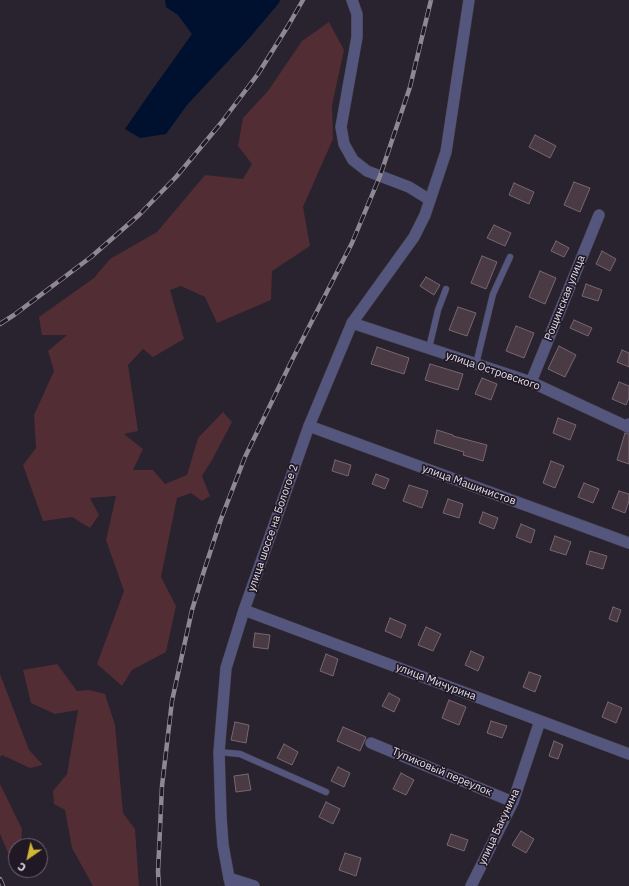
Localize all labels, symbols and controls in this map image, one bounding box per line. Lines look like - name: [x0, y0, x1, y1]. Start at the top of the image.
- street label: Рощинская улица: [542, 253, 588, 343]
- street label: улица Островского: [444, 349, 542, 393]
- street label: улица Машинистов: [420, 462, 518, 508]
- street label: улица шоссе на Бологое 2: [245, 463, 301, 593]
- street label: улица Мичурина: [394, 661, 478, 703]
- street label: Тупиковый переулок: [390, 745, 494, 799]
- street label: улица Бакунина: [476, 787, 522, 867]
- north arrow: [8, 838, 48, 878]
- text: С: [15, 859, 29, 875]

